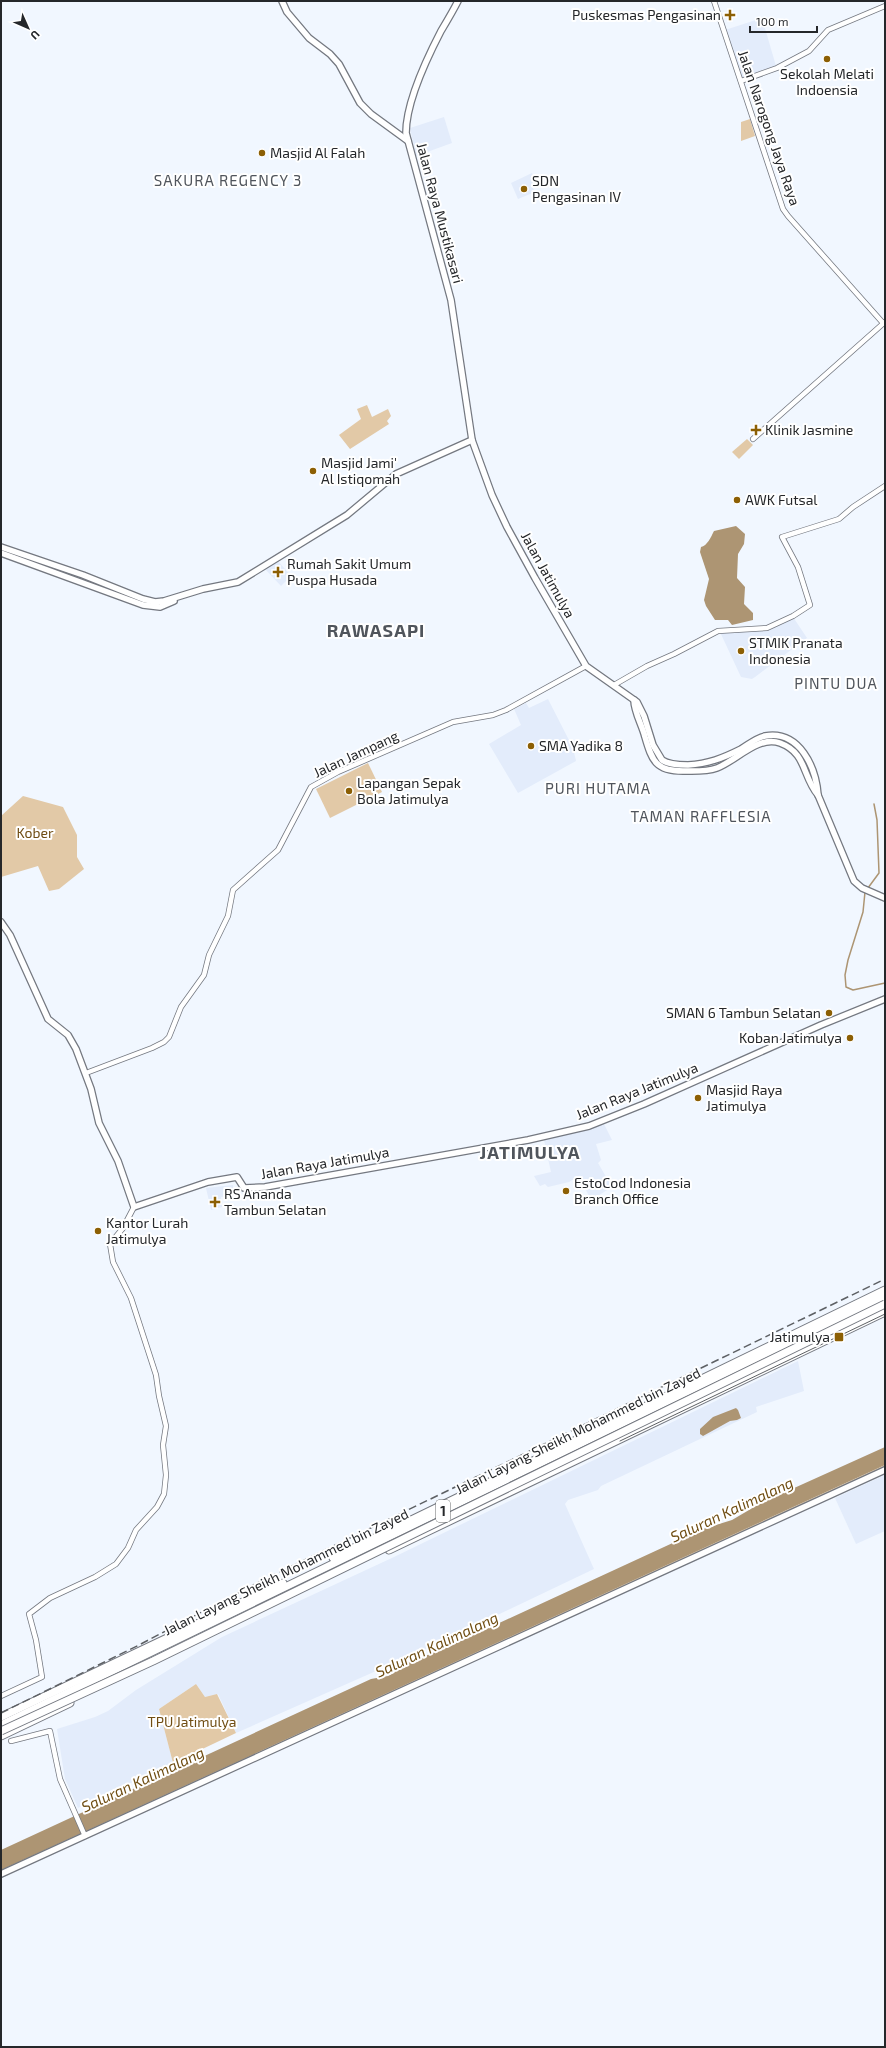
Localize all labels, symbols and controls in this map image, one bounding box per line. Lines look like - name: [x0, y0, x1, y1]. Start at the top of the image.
- place label: Puskesmas Pengasinan: [572, 6, 721, 23]
- north arrow: [8, 8, 48, 48]
- scale bar: [750, 8, 817, 34]
- marker: Puskesmas Pengasinan: [724, 9, 736, 21]
- text: 100 m: [756, 14, 788, 28]
- text: U: [28, 28, 43, 43]
- street label: Jalan Narogong Jaya Raya: [735, 48, 804, 208]
- marker: Sekolah Melati Indoensia: [822, 54, 832, 64]
- place label: Sekolah Melati Indoensia: [780, 65, 874, 98]
- street label: Jalan Raya Mustikasari: [414, 141, 467, 285]
- place label: Masjid Al Falah: [270, 144, 365, 161]
- marker: Masjid Al Falah: [257, 148, 267, 158]
- district label: SAKURA REGENCY 3: [154, 171, 302, 189]
- place label: SDN Pengasinan IV: [532, 172, 622, 205]
- marker: SDN Pengasinan IV: [519, 184, 529, 194]
- place label: Klinik Jasmine: [765, 421, 853, 438]
- marker: Klinik Jasmine: [750, 424, 762, 436]
- place label: Masjid Jami' Al Istiqomah: [321, 454, 400, 487]
- marker: Masjid Jami' Al Istiqomah: [308, 466, 318, 476]
- place label: AWK Futsal: [745, 491, 818, 508]
- marker: AWK Futsal: [732, 495, 742, 505]
- street label: Jalan Jatimulya: [518, 529, 579, 621]
- place label: Rumah Sakit Umum Puspa Husada: [287, 555, 411, 588]
- marker: Rumah Sakit Umum Puspa Husada: [272, 566, 284, 578]
- district label: RAWASAPI: [327, 619, 425, 641]
- place label: STMIK Pranata Indonesia: [749, 634, 843, 667]
- marker: STMIK Pranata Indonesia: [736, 646, 746, 656]
- district label: PINTU DUA: [794, 674, 878, 692]
- street label: Jalan Jampang: [311, 726, 401, 781]
- place label: SMA Yadika 8: [539, 737, 623, 754]
- marker: SMA Yadika 8: [526, 741, 536, 751]
- place label: Lapangan Sepak Bola Jatimulya: [357, 774, 461, 807]
- district label: PURI HUTAMA: [545, 779, 651, 797]
- marker: Lapangan Sepak Bola Jatimulya: [344, 786, 354, 796]
- district label: TAMAN RAFFLESIA: [630, 807, 772, 825]
- park label: Kober: [16, 824, 54, 841]
- place label: SMAN 6 Tambun Selatan: [666, 1004, 821, 1021]
- marker: SMAN 6 Tambun Selatan: [824, 1008, 834, 1018]
- place label: Koban Jatimulya: [739, 1029, 842, 1046]
- marker: Koban Jatimulya: [845, 1033, 855, 1043]
- street label: Jalan Raya Jatimulya: [573, 1058, 700, 1123]
- place label: Masjid Raya Jatimulya: [706, 1081, 783, 1114]
- marker: Masjid Raya Jatimulya: [693, 1093, 703, 1103]
- district label: JATIMULYA: [479, 1141, 581, 1163]
- street label: Jalan Raya Jatimulya: [259, 1143, 390, 1182]
- place label: EstoCod Indonesia Branch Office: [574, 1174, 691, 1207]
- place label: RS Ananda Tambun Selatan: [224, 1185, 326, 1218]
- marker: EstoCod Indonesia Branch Office: [561, 1186, 571, 1196]
- marker: RS Ananda Tambun Selatan: [209, 1196, 221, 1208]
- place label: Kantor Lurah Jatimulya: [106, 1214, 188, 1247]
- marker: Kantor Lurah Jatimulya: [93, 1226, 103, 1236]
- place label: Jatimulya: [770, 1328, 830, 1345]
- marker: Jatimulya: [833, 1331, 845, 1343]
- street label: Jalan Layang Sheikh Mohammed bin Zayed: [453, 1364, 703, 1497]
- water label: Saluran Kalimalang: [667, 1473, 796, 1545]
- road number: 1: [436, 1500, 450, 1522]
- street label: Jalan Layang Sheikh Mohammed bin Zayed: [161, 1505, 411, 1638]
- water label: Saluran Kalimalang: [372, 1608, 501, 1680]
- park label: TPU Jatimulya: [148, 1713, 236, 1730]
- water label: Saluran Kalimalang: [78, 1743, 207, 1815]

